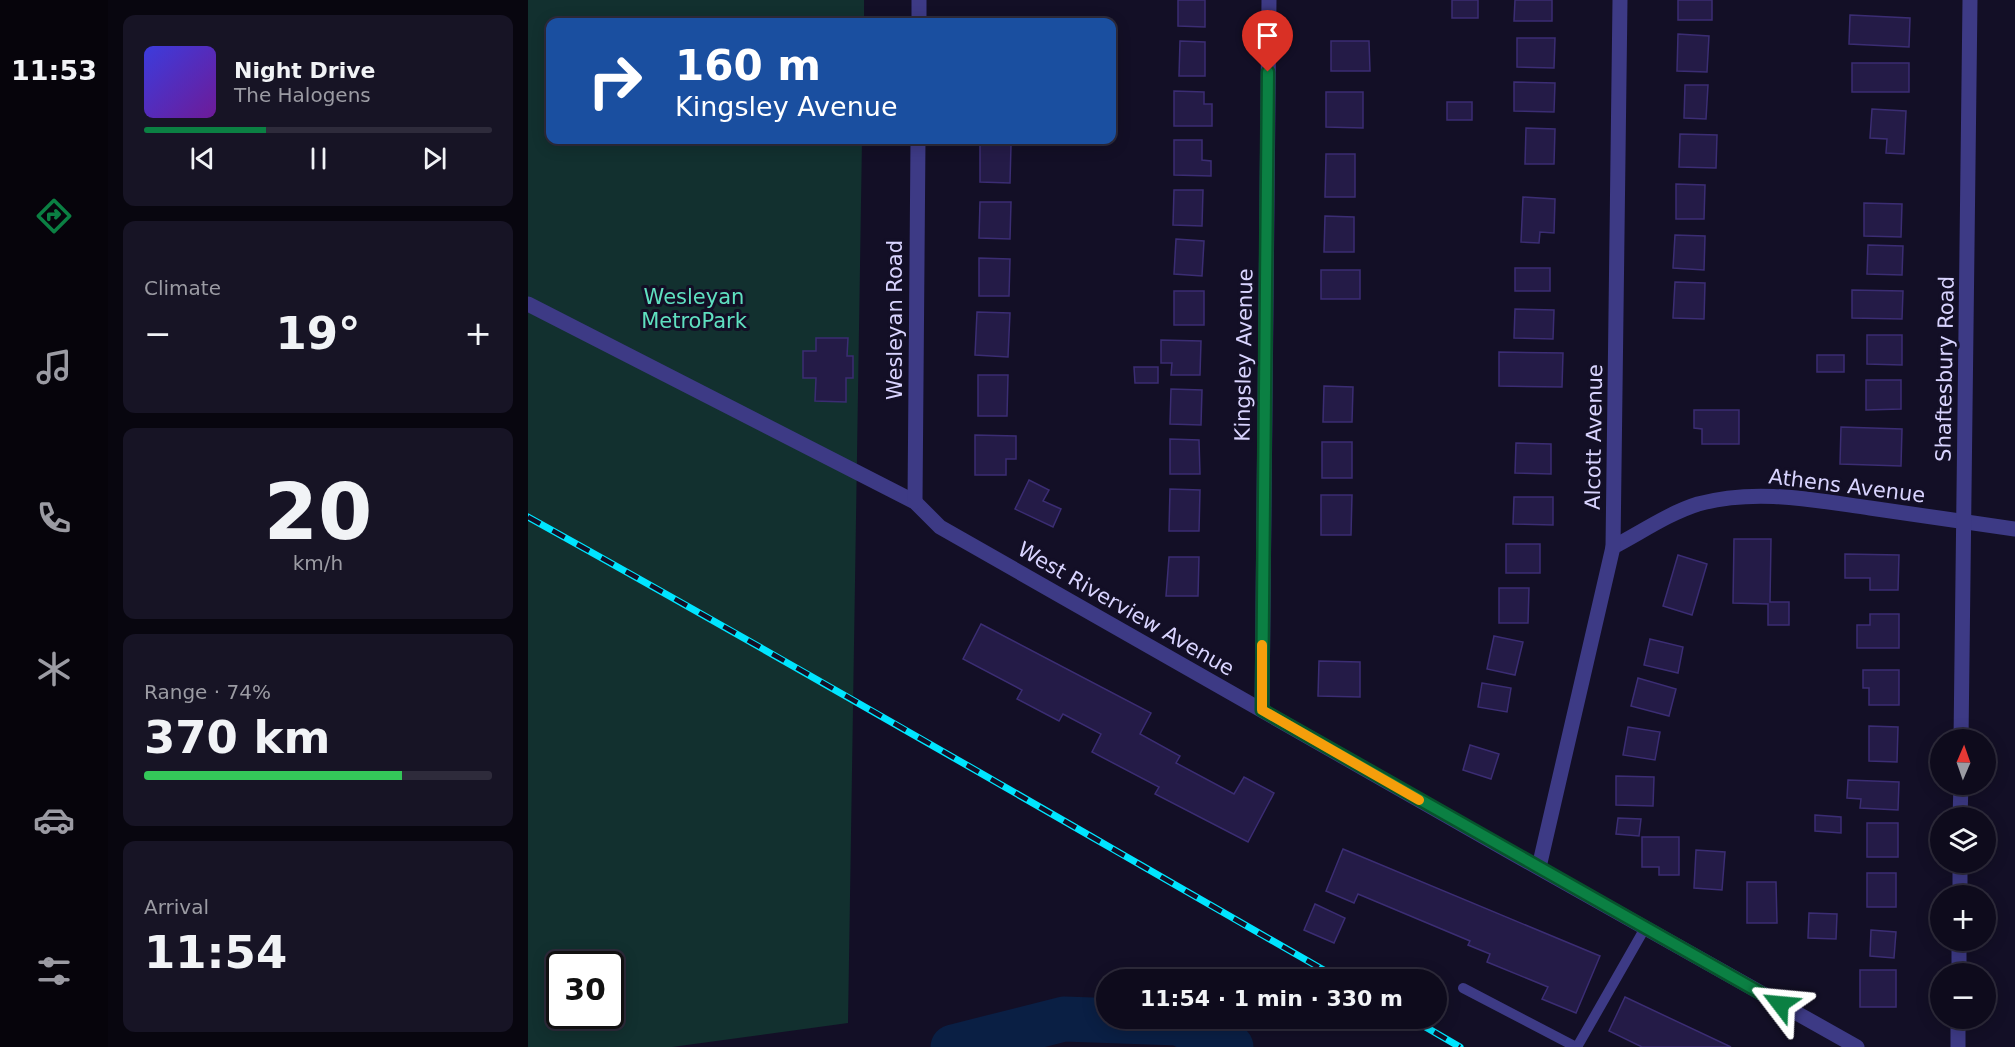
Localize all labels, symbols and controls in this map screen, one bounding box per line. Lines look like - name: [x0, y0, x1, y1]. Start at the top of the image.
- pin: [1242, 10, 1293, 72]
- icon: arrive: [1251, 19, 1284, 52]
- text: 160 m: [675, 41, 821, 90]
- icon: right: [576, 42, 654, 120]
- text: 11:53: [11, 55, 97, 86]
- text: Night Drive: [234, 58, 375, 83]
- text: The Halogens: [234, 83, 371, 107]
- text: Kingsley Avenue: [675, 91, 898, 122]
- icon: previous: [186, 142, 219, 175]
- icon: pause: [302, 142, 335, 175]
- icon: next: [418, 142, 451, 175]
- icon: directions: [33, 195, 75, 237]
- street label: Wesleyan Road: [883, 240, 907, 400]
- street label: Kingsley Avenue: [1230, 268, 1258, 442]
- text: Climate: [144, 276, 221, 300]
- street label: Shaftesbury Road: [1931, 276, 1959, 462]
- park label: Wesleyan MetroPark: [641, 285, 748, 333]
- text: 19°: [275, 307, 361, 360]
- text: −: [144, 314, 172, 353]
- text: +: [464, 314, 492, 353]
- icon: music: [33, 346, 75, 388]
- street label: Alcott Avenue: [1581, 364, 1607, 510]
- street label: Athens Avenue: [1767, 464, 1927, 508]
- text: 20: [264, 467, 372, 557]
- icon: phone: [33, 497, 75, 539]
- street label: West Riverview Avenue: [1014, 537, 1238, 681]
- text: km/h: [293, 551, 343, 575]
- icon: climate: [33, 648, 75, 690]
- text: Range · 74%: [144, 680, 271, 704]
- text: 370 km: [144, 711, 330, 764]
- north arrow: [1930, 729, 1996, 795]
- map controls: [1930, 729, 1996, 1029]
- icon: car: [33, 799, 75, 841]
- button: layers: [1930, 807, 1996, 873]
- button: +: [1930, 885, 1996, 951]
- text: Arrival: [144, 895, 209, 919]
- text: 11:54: [144, 926, 287, 979]
- icon: filters: [33, 950, 75, 992]
- speed limit sign: 30: [546, 951, 624, 1029]
- button: −: [1930, 963, 1996, 1029]
- position arrow: [1748, 972, 1812, 1036]
- text: 11:54 · 1 min · 330 m: [1140, 986, 1403, 1011]

